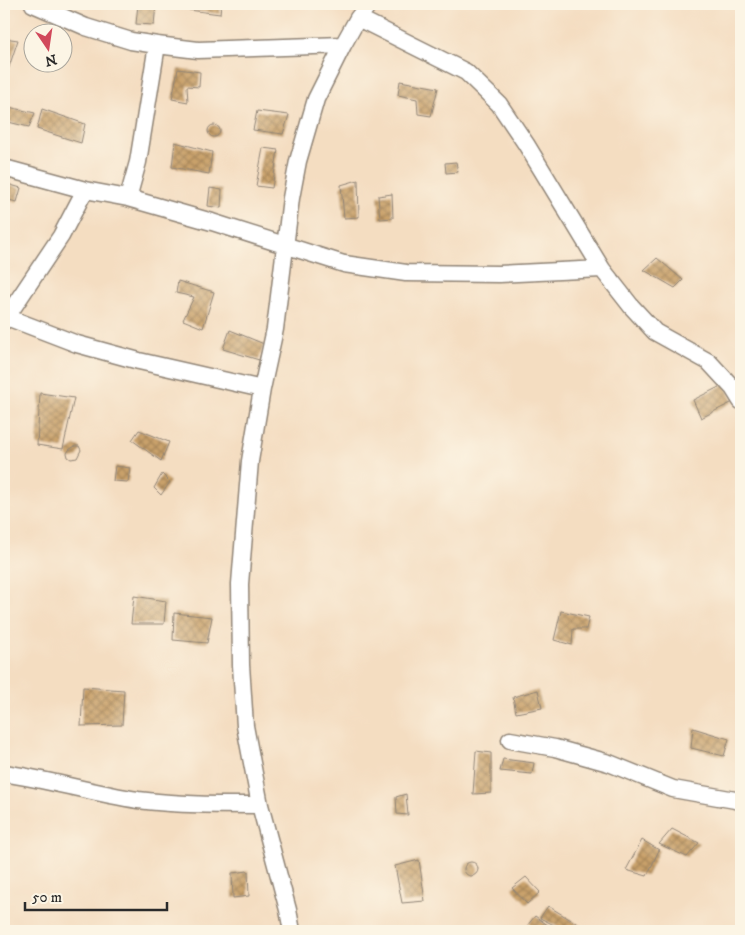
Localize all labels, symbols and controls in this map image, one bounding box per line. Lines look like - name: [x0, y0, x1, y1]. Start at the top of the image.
- north arrow: [22, 22, 72, 72]
- text: N: [43, 50, 58, 70]
- scale bar: [25, 880, 168, 912]
- text: 50 m: [32, 888, 62, 907]

